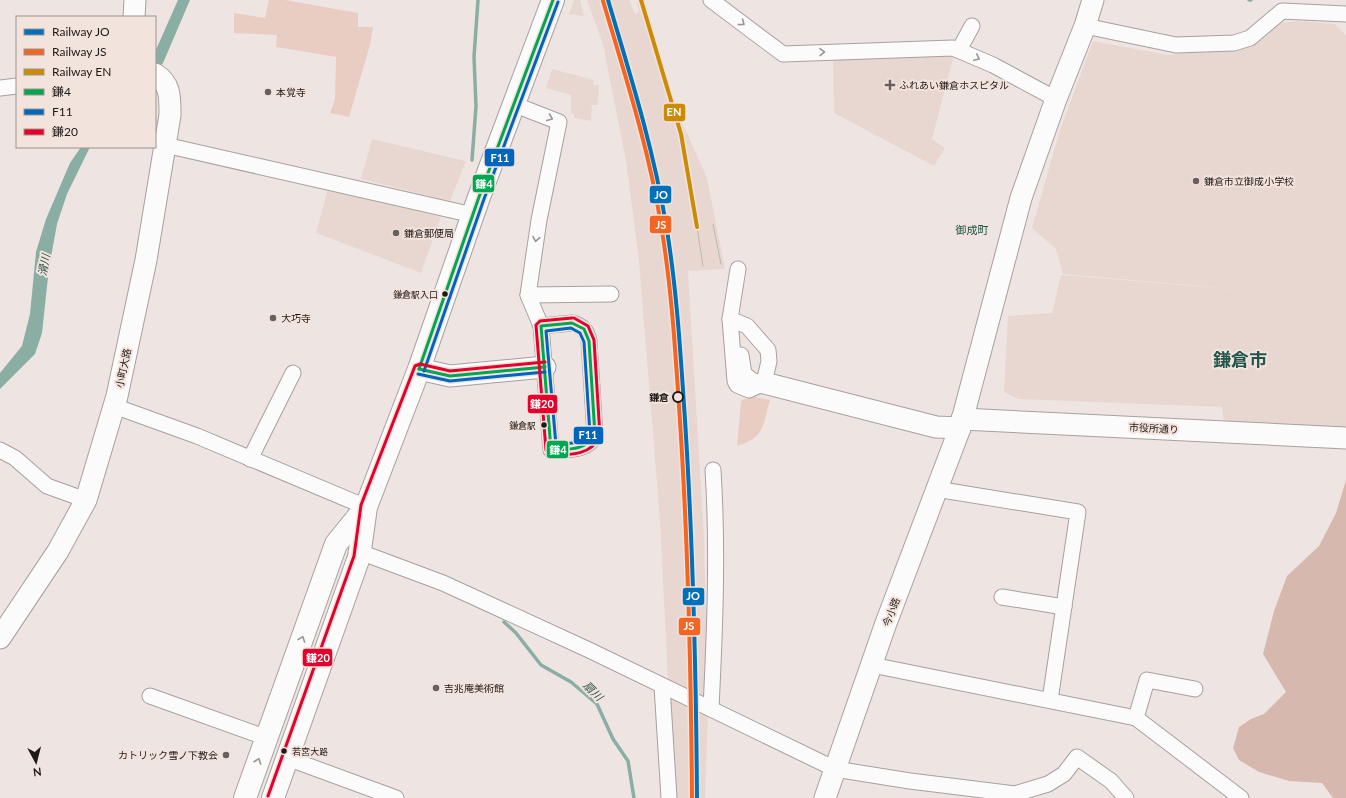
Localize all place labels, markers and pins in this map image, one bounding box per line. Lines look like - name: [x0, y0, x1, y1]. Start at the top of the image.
- marker: ふれあい鎌倉ホスピタル: [884, 79, 896, 91]
- place label: ふれあい鎌倉ホスピタル: [899, 79, 1009, 91]
- place label: 本覚寺: [276, 86, 306, 98]
- marker: 本覚寺: [263, 87, 273, 97]
- place label: 鎌倉市立御成小学校: [1204, 175, 1294, 187]
- marker: 鎌倉市立御成小学校: [1191, 176, 1201, 186]
- place label: 鎌倉郵便局: [404, 227, 454, 239]
- marker: 鎌倉郵便局: [391, 228, 401, 238]
- place label: 鎌倉駅入口: [393, 289, 438, 300]
- marker: 鎌倉駅入口: [440, 289, 450, 299]
- place label: 大巧寺: [281, 312, 311, 324]
- marker: 大巧寺: [268, 313, 278, 323]
- place label: 鎌倉: [649, 391, 669, 403]
- marker: 鎌倉: [672, 391, 684, 403]
- place label: 鎌倉駅: [509, 420, 536, 431]
- marker: 鎌倉駅: [539, 420, 549, 430]
- place label: 吉兆庵美術館: [444, 682, 504, 694]
- marker: 吉兆庵美術館: [431, 683, 441, 693]
- marker: 若宮大路: [279, 746, 289, 756]
- place label: 若宮大路: [292, 746, 328, 757]
- place label: カトリック雪ノ下教会: [118, 749, 218, 761]
- marker: カトリック雪ノ下教会: [221, 750, 231, 760]

